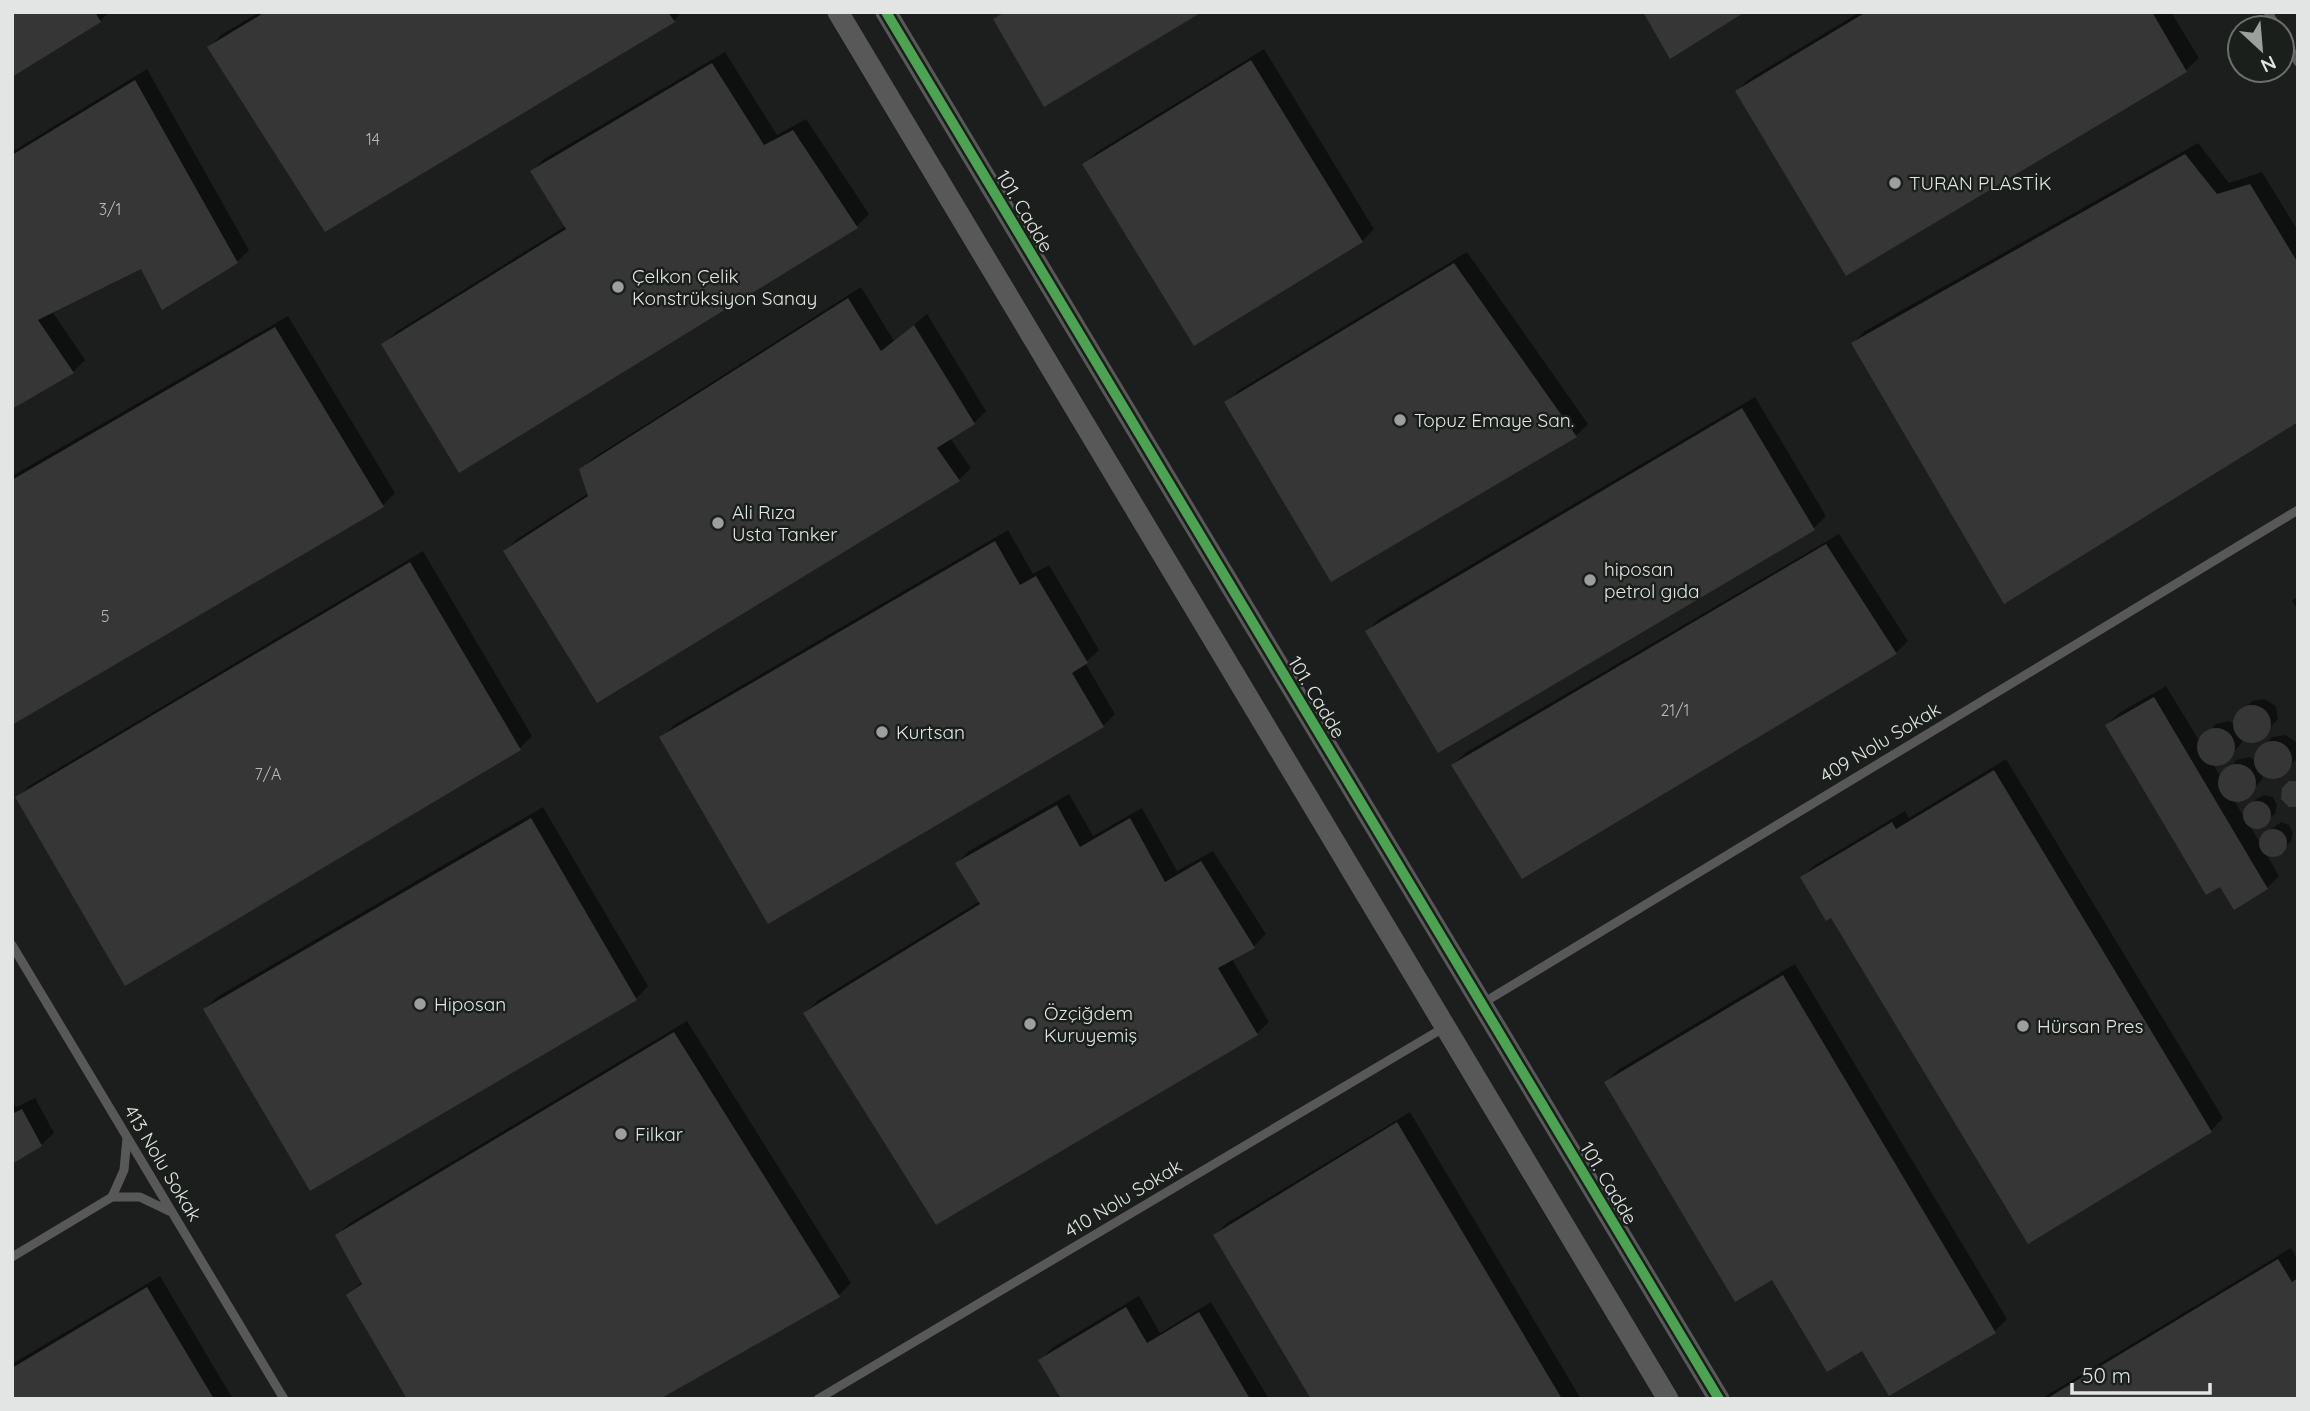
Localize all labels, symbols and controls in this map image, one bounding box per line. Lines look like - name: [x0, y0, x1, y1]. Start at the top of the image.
- north arrow: [2226, 14, 2296, 84]
- text: N: [2257, 50, 2280, 78]
- house number: 14: [366, 129, 380, 149]
- street label: 101. Cadde: [991, 166, 1059, 256]
- place label: TURAN PLASTİK: [1909, 171, 2052, 195]
- marker: TURAN PLASTİK: [1887, 175, 1903, 191]
- house number: 3/1: [99, 199, 121, 219]
- place label: Çelkon Çelik Konstrüksiyon Sanay: [632, 264, 817, 310]
- marker: Çelkon Çelik Konstrüksiyon Sanay: [610, 279, 626, 295]
- place label: Topuz Emaye San.: [1414, 408, 1574, 432]
- marker: Topuz Emaye San.: [1392, 412, 1408, 428]
- place label: Ali Rıza Usta Tanker: [732, 500, 838, 546]
- marker: Ali Rıza Usta Tanker: [710, 515, 726, 531]
- place label: hiposan petrol gıda: [1604, 557, 1700, 603]
- marker: hiposan petrol gıda: [1582, 572, 1598, 588]
- house number: 5: [101, 606, 109, 626]
- street label: 101. Cadde: [1283, 652, 1351, 742]
- street label: 409 Nolu Sokak: [1815, 697, 1945, 787]
- house number: 21/1: [1660, 700, 1690, 720]
- place label: Kurtsan: [896, 720, 965, 744]
- marker: Kurtsan: [874, 724, 890, 740]
- house number: 7/A: [255, 764, 281, 784]
- place label: Hiposan: [434, 992, 506, 1016]
- marker: Hiposan: [412, 996, 428, 1012]
- place label: Özçiğdem Kuruyemiş: [1044, 1001, 1137, 1047]
- place label: Hürsan Pres: [2037, 1014, 2144, 1038]
- marker: Özçiğdem Kuruyemiş: [1022, 1016, 1038, 1032]
- marker: Hürsan Pres: [2015, 1018, 2031, 1034]
- street label: 413 Nolu Sokak: [119, 1100, 207, 1226]
- place label: Filkar: [635, 1122, 684, 1146]
- marker: Filkar: [613, 1126, 629, 1142]
- street label: 101. Cadde: [1575, 1138, 1643, 1228]
- street label: 410 Nolu Sokak: [1060, 1153, 1186, 1243]
- scale bar: [2072, 1352, 2210, 1396]
- text: 50 m: [2082, 1362, 2131, 1388]

